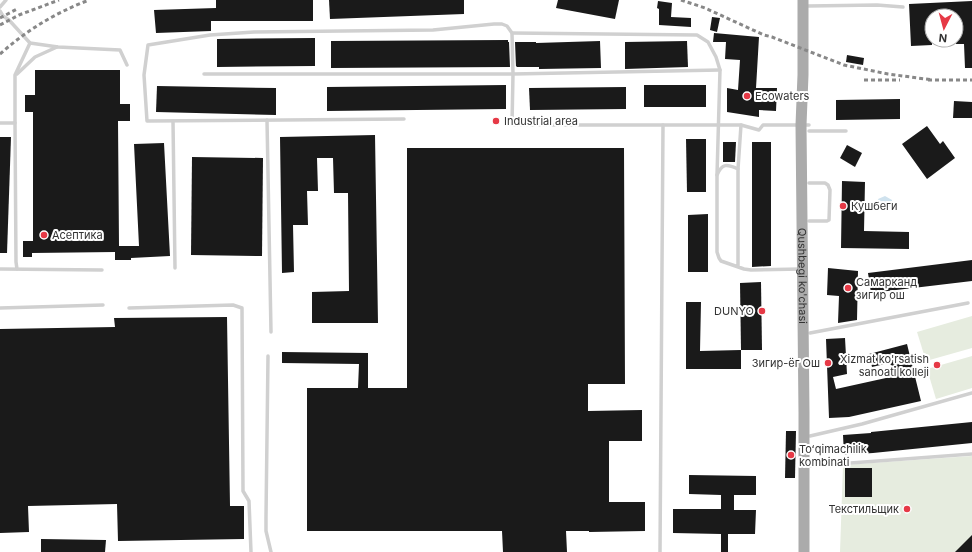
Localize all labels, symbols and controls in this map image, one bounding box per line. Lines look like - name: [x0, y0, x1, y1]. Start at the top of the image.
- north arrow: [924, 8, 964, 48]
- text: N: [938, 31, 948, 45]
- place label: Ecowaters: [755, 89, 810, 103]
- marker: Ecowaters: [742, 91, 752, 101]
- place label: Industrial area: [504, 114, 578, 128]
- marker: Industrial area: [491, 116, 501, 126]
- place label: Кушбеги: [851, 199, 898, 213]
- marker: Кушбеги: [838, 201, 848, 211]
- place label: Асептика: [52, 228, 103, 242]
- street label: Qushbegi ko'chasi: [795, 228, 810, 324]
- marker: Асептика: [39, 230, 49, 240]
- place label: Самарканд зигир ош: [856, 275, 917, 302]
- marker: Самарканд зигир ош: [843, 283, 853, 293]
- place label: DUNYO: [714, 304, 754, 318]
- marker: DUNYO: [757, 306, 767, 316]
- place label: Xizmat ko'rsatish sanoati kolleji: [840, 352, 929, 379]
- place label: Зигир-ёг Ош: [752, 356, 820, 370]
- marker: Зигир-ёг Ош: [823, 358, 833, 368]
- marker: Xizmat ko'rsatish sanoati kolleji: [932, 360, 942, 370]
- place label: Toʻqimachilik kombinati: [799, 442, 867, 469]
- marker: Toʻqimachilik kombinati: [786, 450, 796, 460]
- place label: Текстильщик: [828, 502, 899, 516]
- marker: Текстильщик: [902, 504, 912, 514]

